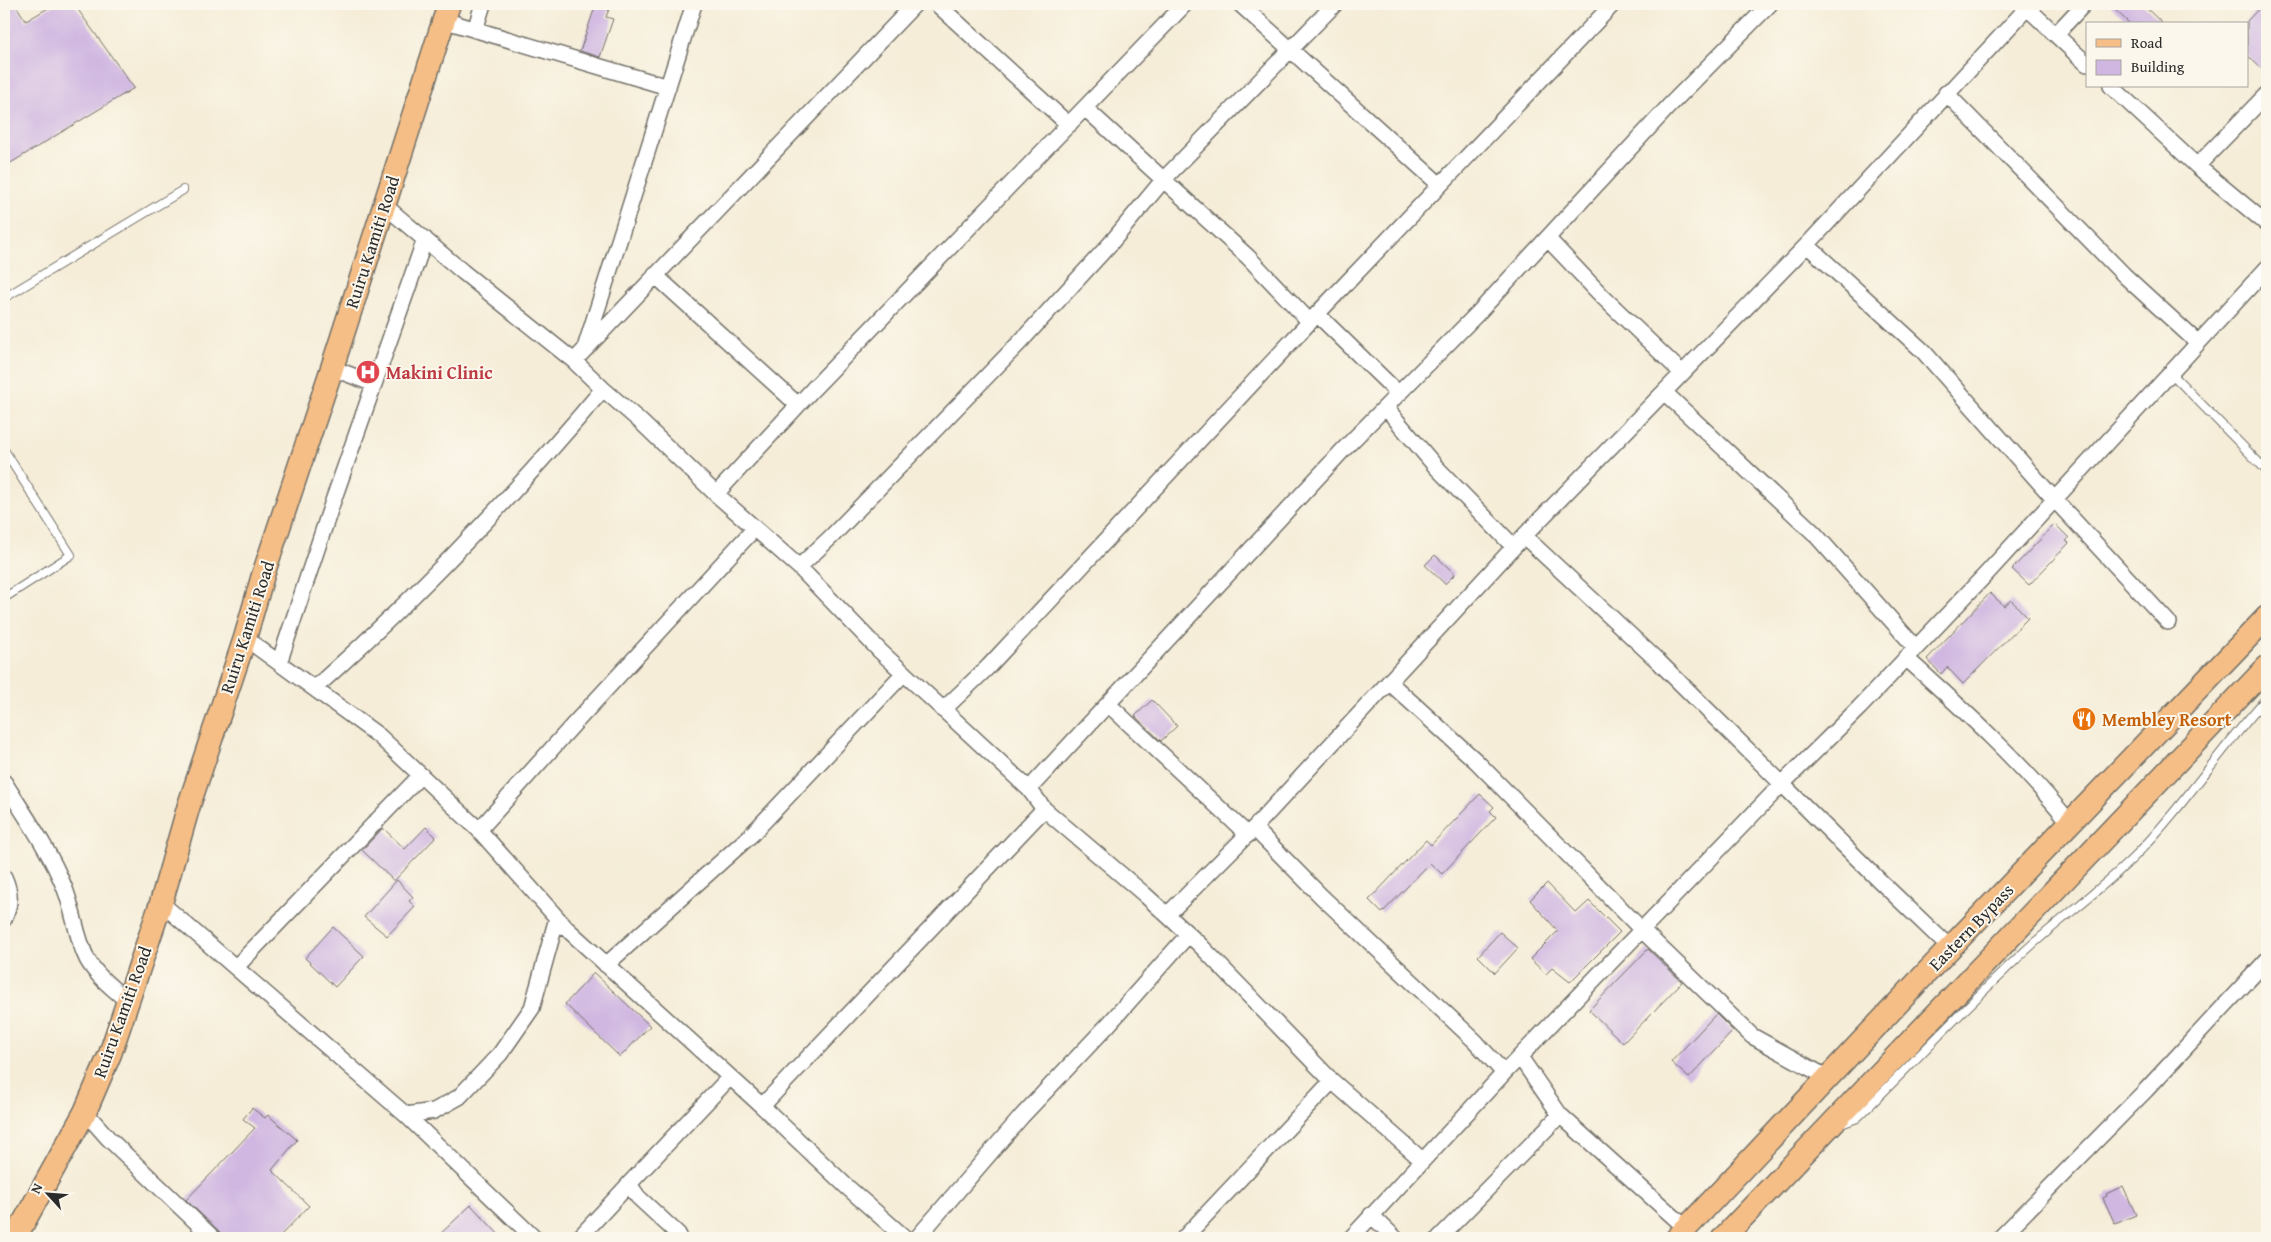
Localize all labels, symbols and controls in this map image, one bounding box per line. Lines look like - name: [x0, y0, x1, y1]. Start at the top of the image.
- legend: [2086, 22, 2248, 88]
- text: Road: [2131, 32, 2162, 53]
- text: Building: [2131, 56, 2185, 77]
- street label: Ruiru Kamiti Road: [338, 172, 406, 312]
- hospital icon: Makini Clinic: [355, 359, 381, 385]
- place label: Makini Clinic: [386, 359, 493, 386]
- street label: Ruiru Kamiti Road: [213, 557, 281, 697]
- restaurant icon: Membley Resort: [2071, 706, 2097, 732]
- place label: Membley Resort: [2102, 706, 2232, 733]
- street label: Eastern Bypass: [1922, 877, 2020, 977]
- street label: Ruiru Kamiti Road: [86, 942, 158, 1082]
- north arrow: [22, 1170, 72, 1220]
- text: N: [25, 1179, 48, 1197]

